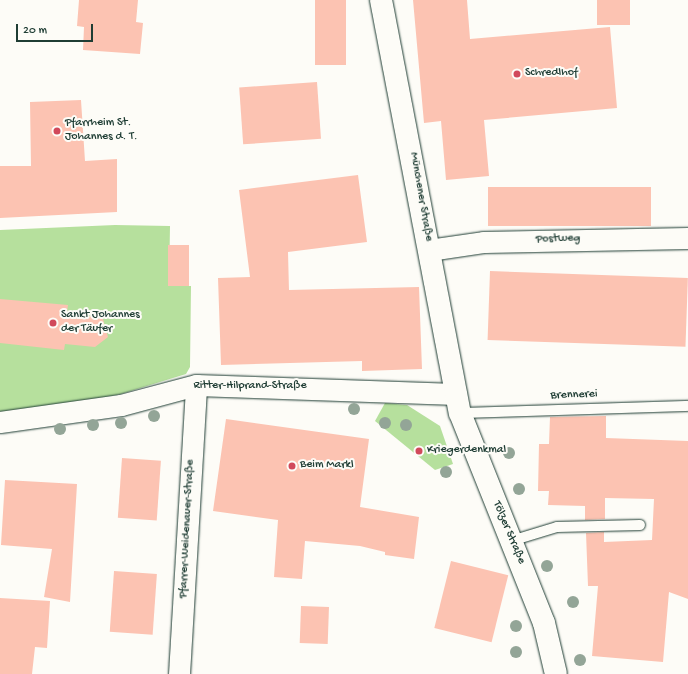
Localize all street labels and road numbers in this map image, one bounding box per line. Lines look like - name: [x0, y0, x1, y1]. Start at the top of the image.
- street label: Münchener Straße: [405, 151, 435, 243]
- street label: Postweg: [536, 232, 580, 248]
- street label: Ritter-Hilprand-Straße: [193, 380, 307, 394]
- street label: Brennerei: [550, 388, 598, 404]
- street label: Pfarrer-Weidenauer-Straße: [177, 459, 199, 599]
- street label: Tölzer Straße: [488, 499, 528, 567]

